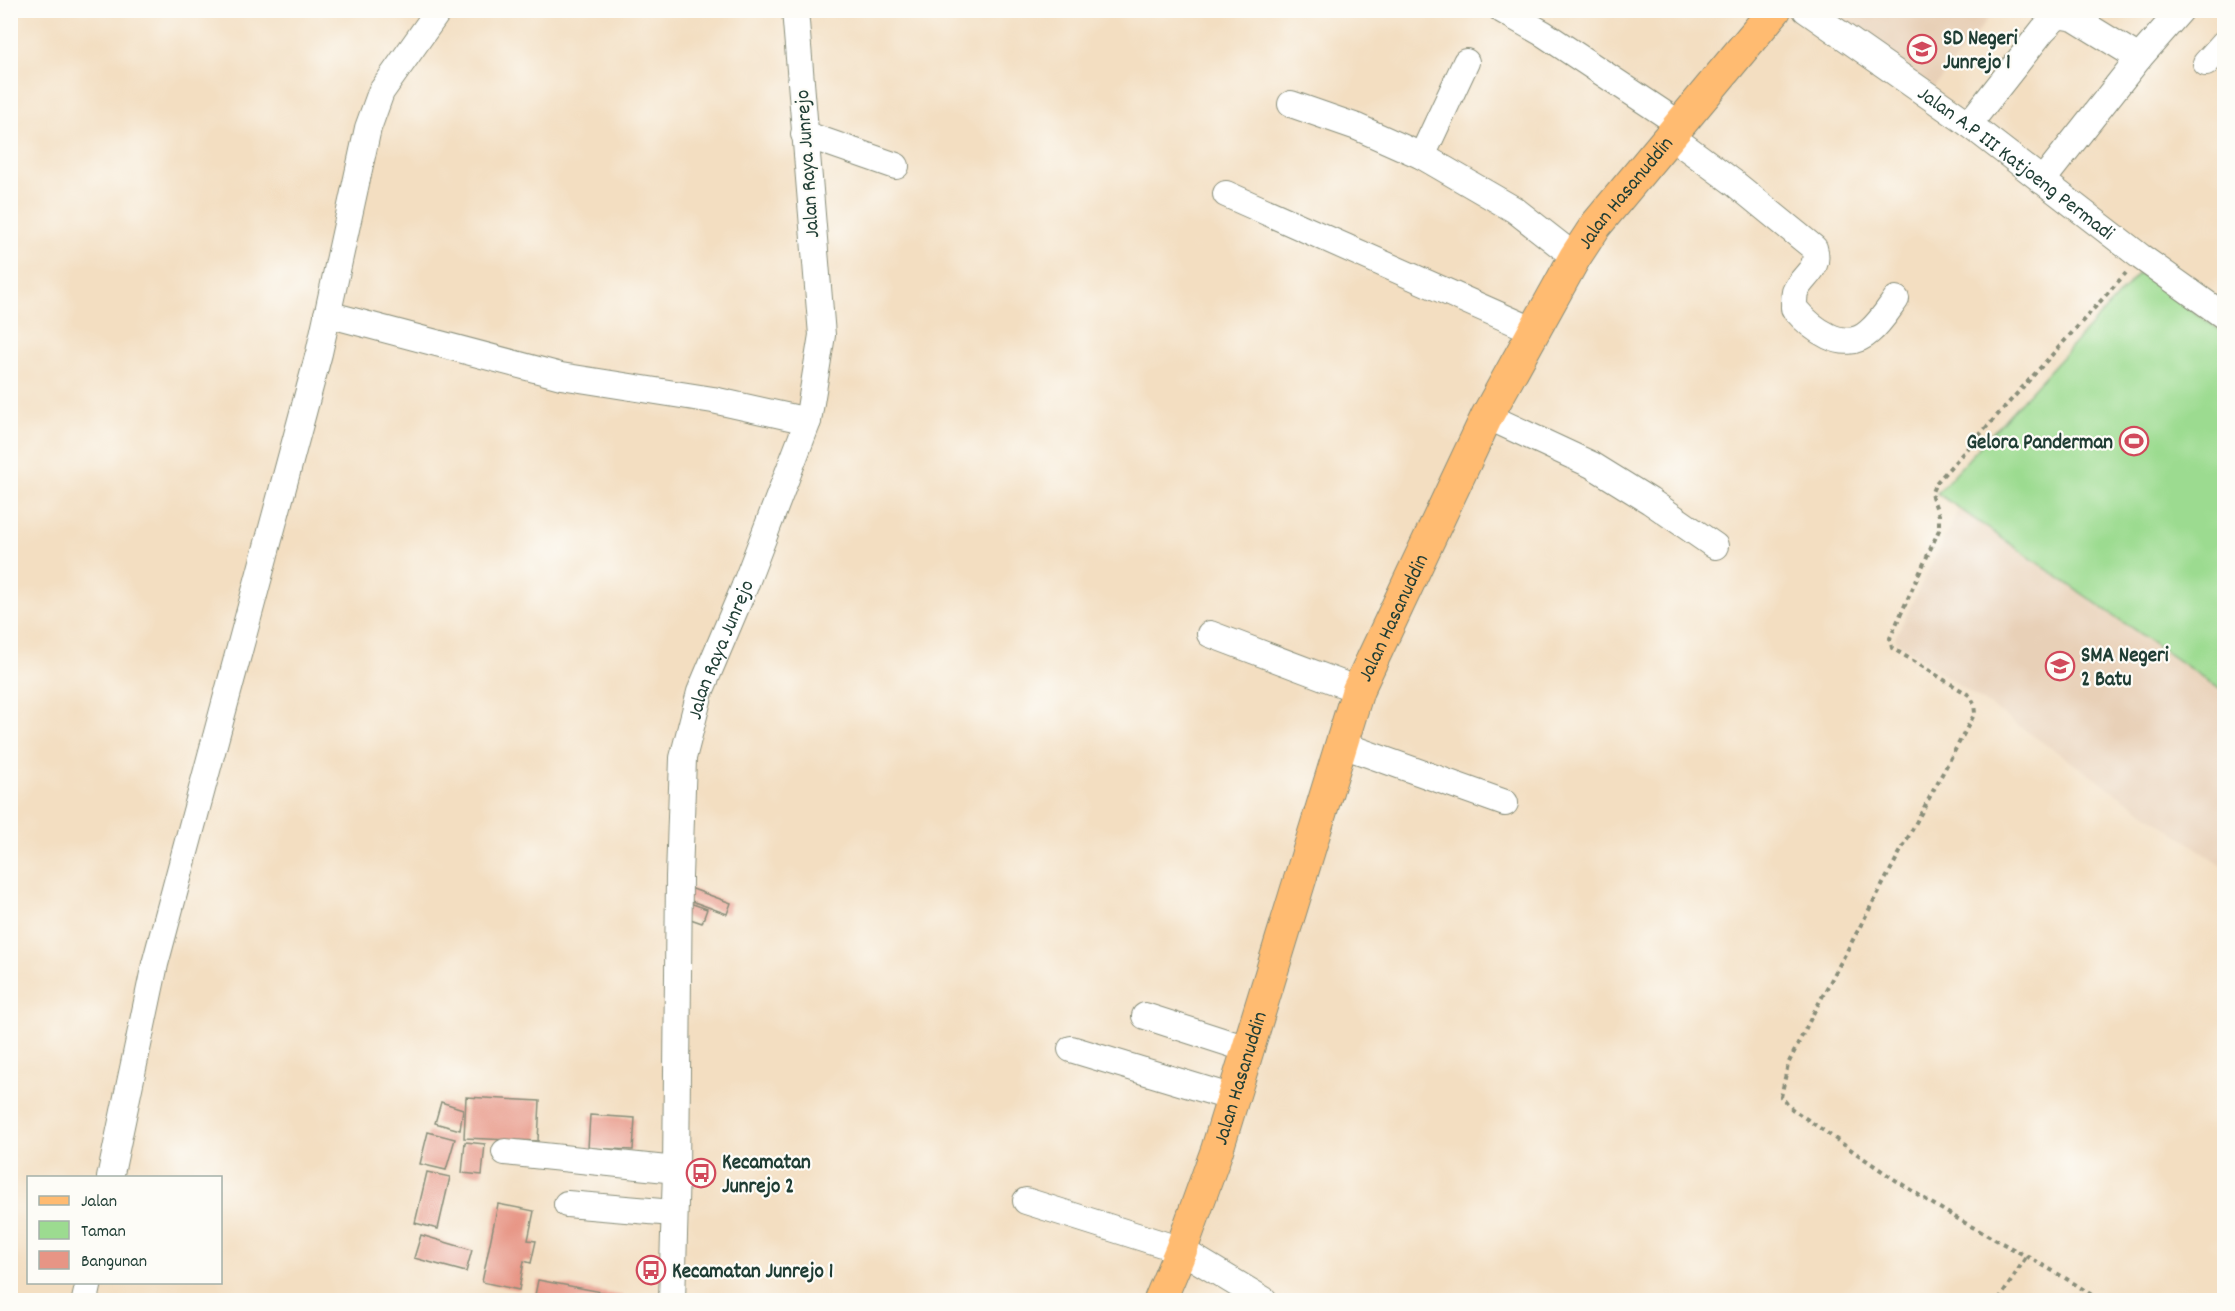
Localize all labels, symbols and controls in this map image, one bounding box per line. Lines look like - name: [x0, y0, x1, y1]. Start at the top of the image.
- place label: SD Negeri Junrejo 1: [1943, 25, 2018, 79]
- school or university icon: SD Negeri Junrejo 1: [1906, 33, 1938, 65]
- street label: Jalan A.P III Katjoeng Permadi: [1910, 80, 2120, 249]
- street label: Jalan Raya Junrejo: [789, 89, 829, 239]
- street label: Jalan Hasanuddin: [1572, 131, 1682, 256]
- sports icon: Gelora Panderman: [2118, 425, 2150, 457]
- place label: Gelora Panderman: [1966, 429, 2113, 459]
- street label: Jalan Hasanuddin: [1352, 550, 1438, 688]
- street label: Jalan Raya Junrejo: [682, 576, 764, 723]
- place label: SMA Negeri 2 Batu: [2081, 642, 2169, 696]
- school or university icon: SMA Negeri 2 Batu: [2044, 650, 2076, 682]
- street label: Jalan Hasanuddin: [1207, 1008, 1277, 1149]
- place label: Kecamatan Junrejo 2: [722, 1149, 811, 1203]
- bus stop icon: Kecamatan Junrejo 2: [685, 1157, 717, 1189]
- legend: [27, 1176, 222, 1284]
- text: Jalan: [81, 1190, 117, 1215]
- text: Taman: [81, 1220, 126, 1245]
- text: Bangunan: [81, 1250, 147, 1275]
- bus stop icon: Kecamatan Junrejo 1: [635, 1254, 667, 1286]
- place label: Kecamatan Junrejo 1: [672, 1258, 833, 1288]

